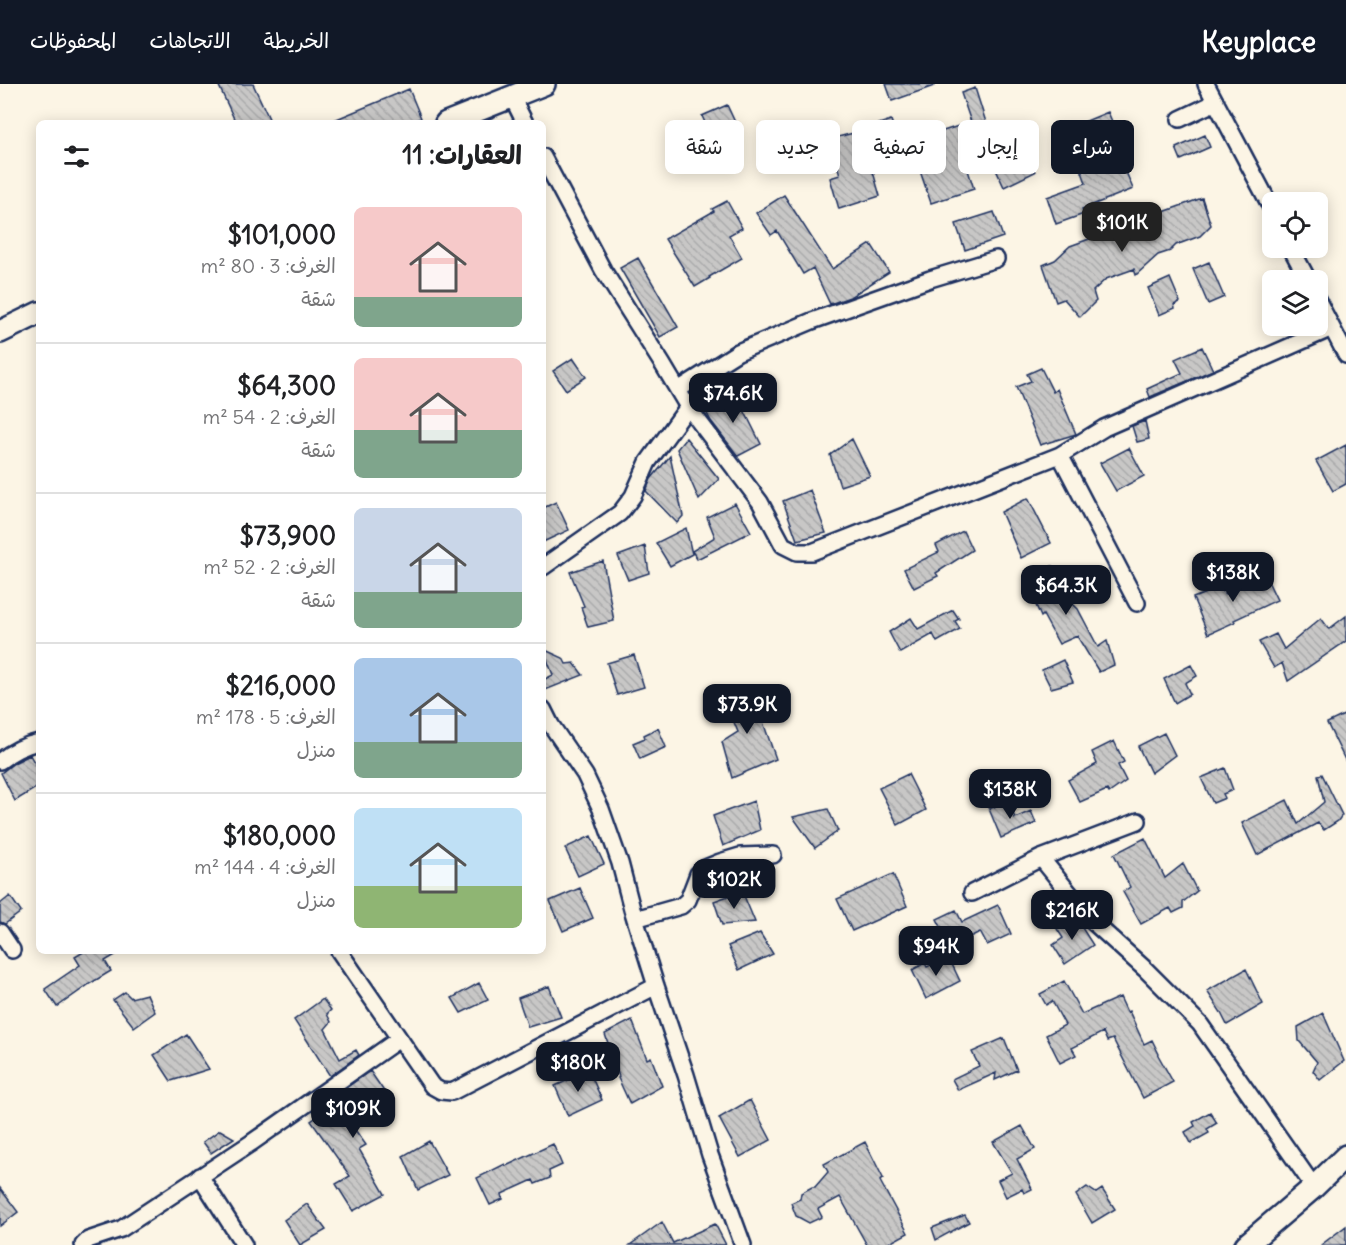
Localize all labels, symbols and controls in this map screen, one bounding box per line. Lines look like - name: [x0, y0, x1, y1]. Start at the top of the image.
- text: Keyplace: [1201, 24, 1316, 60]
- text: المحفوظات: [30, 27, 116, 54]
- text: الاتجاهات: [149, 27, 231, 54]
- text: الخريطة: [264, 27, 329, 54]
- chip: شقة: [665, 120, 744, 174]
- chip: جديد: [756, 120, 840, 174]
- chip: تصفية: [852, 120, 946, 174]
- chip: إيجار: [958, 120, 1039, 174]
- chip: شراء: [1051, 120, 1134, 174]
- text: العقارات: 11: [402, 138, 522, 171]
- icon: filters: [60, 140, 93, 173]
- map controls: [1262, 192, 1328, 336]
- button: locate: [1262, 192, 1328, 258]
- pin: $101K: [1080, 202, 1164, 253]
- text: $101K: [1096, 209, 1148, 234]
- text: $101,000: [228, 218, 336, 251]
- icon: home: [402, 231, 474, 303]
- text: الغرف: 3 · 80 m²: [201, 253, 336, 278]
- button: layers: [1262, 270, 1328, 336]
- text: شقة: [301, 286, 336, 311]
- text: $64,300: [237, 369, 336, 402]
- pin: $74.6K: [684, 373, 782, 424]
- text: $74.6K: [703, 380, 763, 405]
- icon: home: [402, 382, 474, 454]
- text: الغرف: 2 · 54 m²: [203, 404, 336, 429]
- text: شقة: [301, 437, 336, 462]
- text: $73,900: [239, 519, 336, 552]
- icon: home: [402, 532, 474, 604]
- pin: $138K: [1191, 552, 1275, 603]
- text: الغرف: 2 · 52 m²: [203, 554, 336, 579]
- text: $138K: [1206, 559, 1260, 584]
- pin: $64.3K: [1017, 565, 1115, 616]
- text: $64.3K: [1035, 572, 1097, 597]
- text: شقة: [301, 587, 336, 612]
- text: $216,000: [225, 669, 336, 702]
- icon: home: [402, 682, 474, 754]
- pin: $73.9K: [698, 684, 796, 735]
- text: $73.9K: [717, 691, 777, 716]
- text: الغرف: 5 · 178 m²: [196, 704, 336, 729]
- text: منزل: [297, 737, 336, 762]
- pin: $138K: [968, 769, 1052, 820]
- text: $138K: [983, 776, 1037, 801]
- text: $180,000: [223, 819, 336, 852]
- icon: home: [402, 832, 474, 904]
- text: الغرف: 4 · 144 m²: [194, 854, 336, 879]
- pin: $102K: [692, 859, 776, 910]
- text: $102K: [706, 866, 762, 891]
- text: منزل: [297, 887, 336, 912]
- pin: $216K: [1030, 890, 1114, 941]
- text: $216K: [1045, 897, 1099, 922]
- pin: $94K: [900, 926, 972, 977]
- text: $94K: [913, 933, 959, 958]
- pin: $180K: [536, 1042, 620, 1093]
- text: $180K: [550, 1049, 606, 1074]
- pin: $109K: [311, 1088, 395, 1139]
- text: $109K: [325, 1095, 381, 1120]

